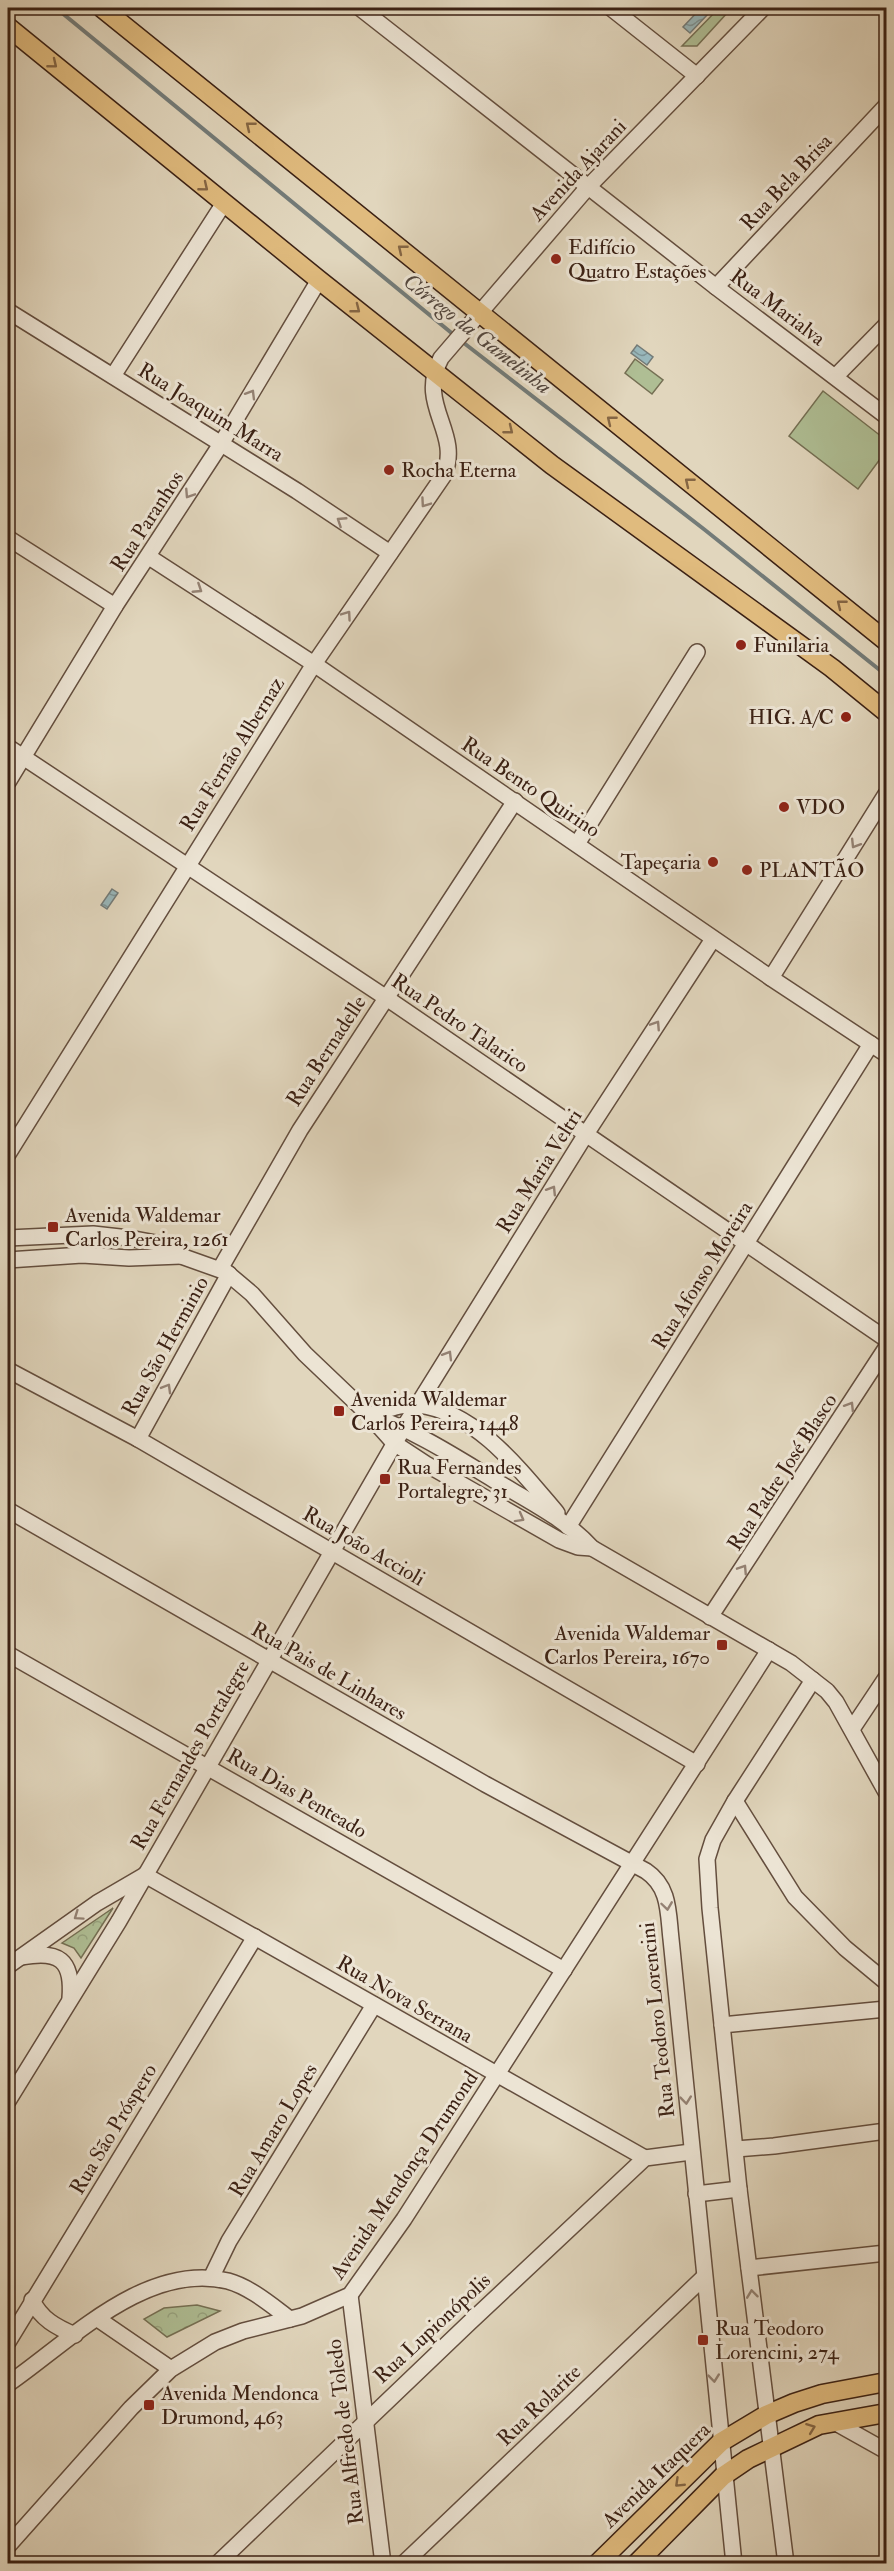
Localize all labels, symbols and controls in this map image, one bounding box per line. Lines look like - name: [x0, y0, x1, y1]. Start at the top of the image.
- one-way arrow: [46, 57, 57, 68]
- street label: Avenida Ajarani: [524, 113, 633, 228]
- one-way arrow: [246, 123, 257, 134]
- street label: Rua Bela Brisa: [735, 128, 838, 236]
- one-way arrow: [197, 180, 208, 191]
- place label: Edifício Quatro Estações: [568, 234, 707, 285]
- one-way arrow: [398, 245, 409, 256]
- marker: Edifício Quatro Estações: [549, 252, 563, 266]
- street label: Rua Marialva: [725, 263, 831, 352]
- water label: Córrego da Gamelinha: [398, 267, 557, 400]
- one-way arrow: [349, 302, 360, 313]
- street label: Rua Joaquim Marra: [133, 357, 289, 468]
- one-way arrow: [243, 390, 255, 400]
- one-way arrow: [607, 416, 618, 427]
- one-way arrow: [502, 423, 513, 434]
- place label: Rocha Eterna: [401, 457, 517, 484]
- marker: Rocha Eterna: [382, 463, 396, 477]
- street label: Rua Paranhos: [105, 466, 190, 577]
- one-way arrow: [685, 478, 696, 489]
- one-way arrow: [185, 488, 197, 498]
- one-way arrow: [421, 496, 432, 507]
- one-way arrow: [337, 516, 347, 528]
- one-way arrow: [192, 581, 202, 593]
- one-way arrow: [837, 601, 848, 612]
- one-way arrow: [340, 611, 351, 622]
- place label: Funilaria: [753, 632, 829, 659]
- marker: Funilaria: [734, 638, 748, 652]
- street label: Rua Fernão Albernaz: [174, 672, 291, 837]
- place label: HIG. A/C: [748, 704, 834, 731]
- marker: HIG. A/C: [839, 710, 853, 724]
- street label: Rua Bento Quirino: [456, 731, 605, 844]
- place label: VDO: [796, 794, 845, 821]
- marker: VDO: [777, 800, 791, 814]
- one-way arrow: [851, 838, 863, 848]
- place label: Tapeçaria: [621, 849, 701, 876]
- marker: Tapeçaria: [706, 855, 720, 869]
- place label: PLANTÃO: [759, 857, 864, 884]
- marker: PLANTÃO: [740, 863, 754, 877]
- street label: Rua Pedro Talarico: [386, 968, 533, 1079]
- street label: Rua Bernadelle: [280, 990, 372, 1112]
- one-way arrow: [649, 1021, 660, 1032]
- street label: Rua Maria Veltri: [491, 1104, 589, 1238]
- one-way arrow: [544, 1186, 556, 1196]
- street label: Rua Afonso Moreira: [646, 1196, 759, 1355]
- place label: Avenida Waldemar Carlos Pereira, 1261: [64, 1202, 229, 1253]
- marker: Avenida Waldemar Carlos Pereira, 1261: [46, 1220, 60, 1234]
- street label: Rua São Herminio: [116, 1272, 215, 1421]
- one-way arrow: [441, 1351, 453, 1361]
- one-way arrow: [160, 1384, 171, 1394]
- place label: Avenida Waldemar Carlos Pereira, 1448: [350, 1386, 519, 1437]
- street label: Rua Padre José Blasco: [721, 1388, 843, 1556]
- one-way arrow: [843, 1402, 855, 1412]
- marker: Avenida Waldemar Carlos Pereira, 1448: [332, 1404, 346, 1418]
- place label: Rua Fernandes Portalegre, 31: [397, 1454, 522, 1505]
- marker: Rua Fernandes Portalegre, 31: [378, 1472, 392, 1486]
- street label: Rua João Accioli: [298, 1501, 430, 1593]
- one-way arrow: [514, 1511, 524, 1522]
- one-way arrow: [735, 1564, 746, 1575]
- street label: Rua Pais de Linhares: [246, 1616, 411, 1727]
- place label: Avenida Waldemar Carlos Pereira, 1670: [544, 1620, 710, 1671]
- marker: Avenida Waldemar Carlos Pereira, 1670: [715, 1638, 729, 1652]
- street label: Rua Fernandes Portalegre: [125, 1655, 256, 1855]
- street label: Rua Dias Penteado: [222, 1742, 372, 1845]
- one-way arrow: [660, 1902, 672, 1911]
- one-way arrow: [74, 1909, 85, 1920]
- street label: Rua Teodoro Lorencini: [634, 1920, 681, 2119]
- street label: Rua Nova Serrana: [332, 1949, 478, 2050]
- street label: Rua Amaro Lopes: [223, 2058, 324, 2202]
- street label: Rua São Próspero: [64, 2059, 163, 2200]
- street label: Avenida Mendonça Drumond: [324, 2065, 485, 2285]
- one-way arrow: [679, 2096, 692, 2105]
- street label: Rua Lupionópolis: [368, 2267, 497, 2390]
- one-way arrow: [746, 2289, 759, 2299]
- place label: Rua Teodoro Lorencini, 274: [715, 2315, 840, 2366]
- marker: Rua Teodoro Lorencini, 274: [696, 2333, 710, 2347]
- street label: Rua Alfredo de Toledo: [321, 2338, 370, 2526]
- street label: Rua Rolarite: [492, 2359, 587, 2452]
- one-way arrow: [707, 2373, 720, 2382]
- place label: Avenida Mendonca Drumond, 463: [160, 2380, 319, 2431]
- marker: Avenida Mendonca Drumond, 463: [142, 2398, 156, 2412]
- street label: Avenida Itaquera: [596, 2416, 717, 2535]
- one-way arrow: [806, 2423, 816, 2436]
- one-way arrow: [675, 2476, 686, 2486]

